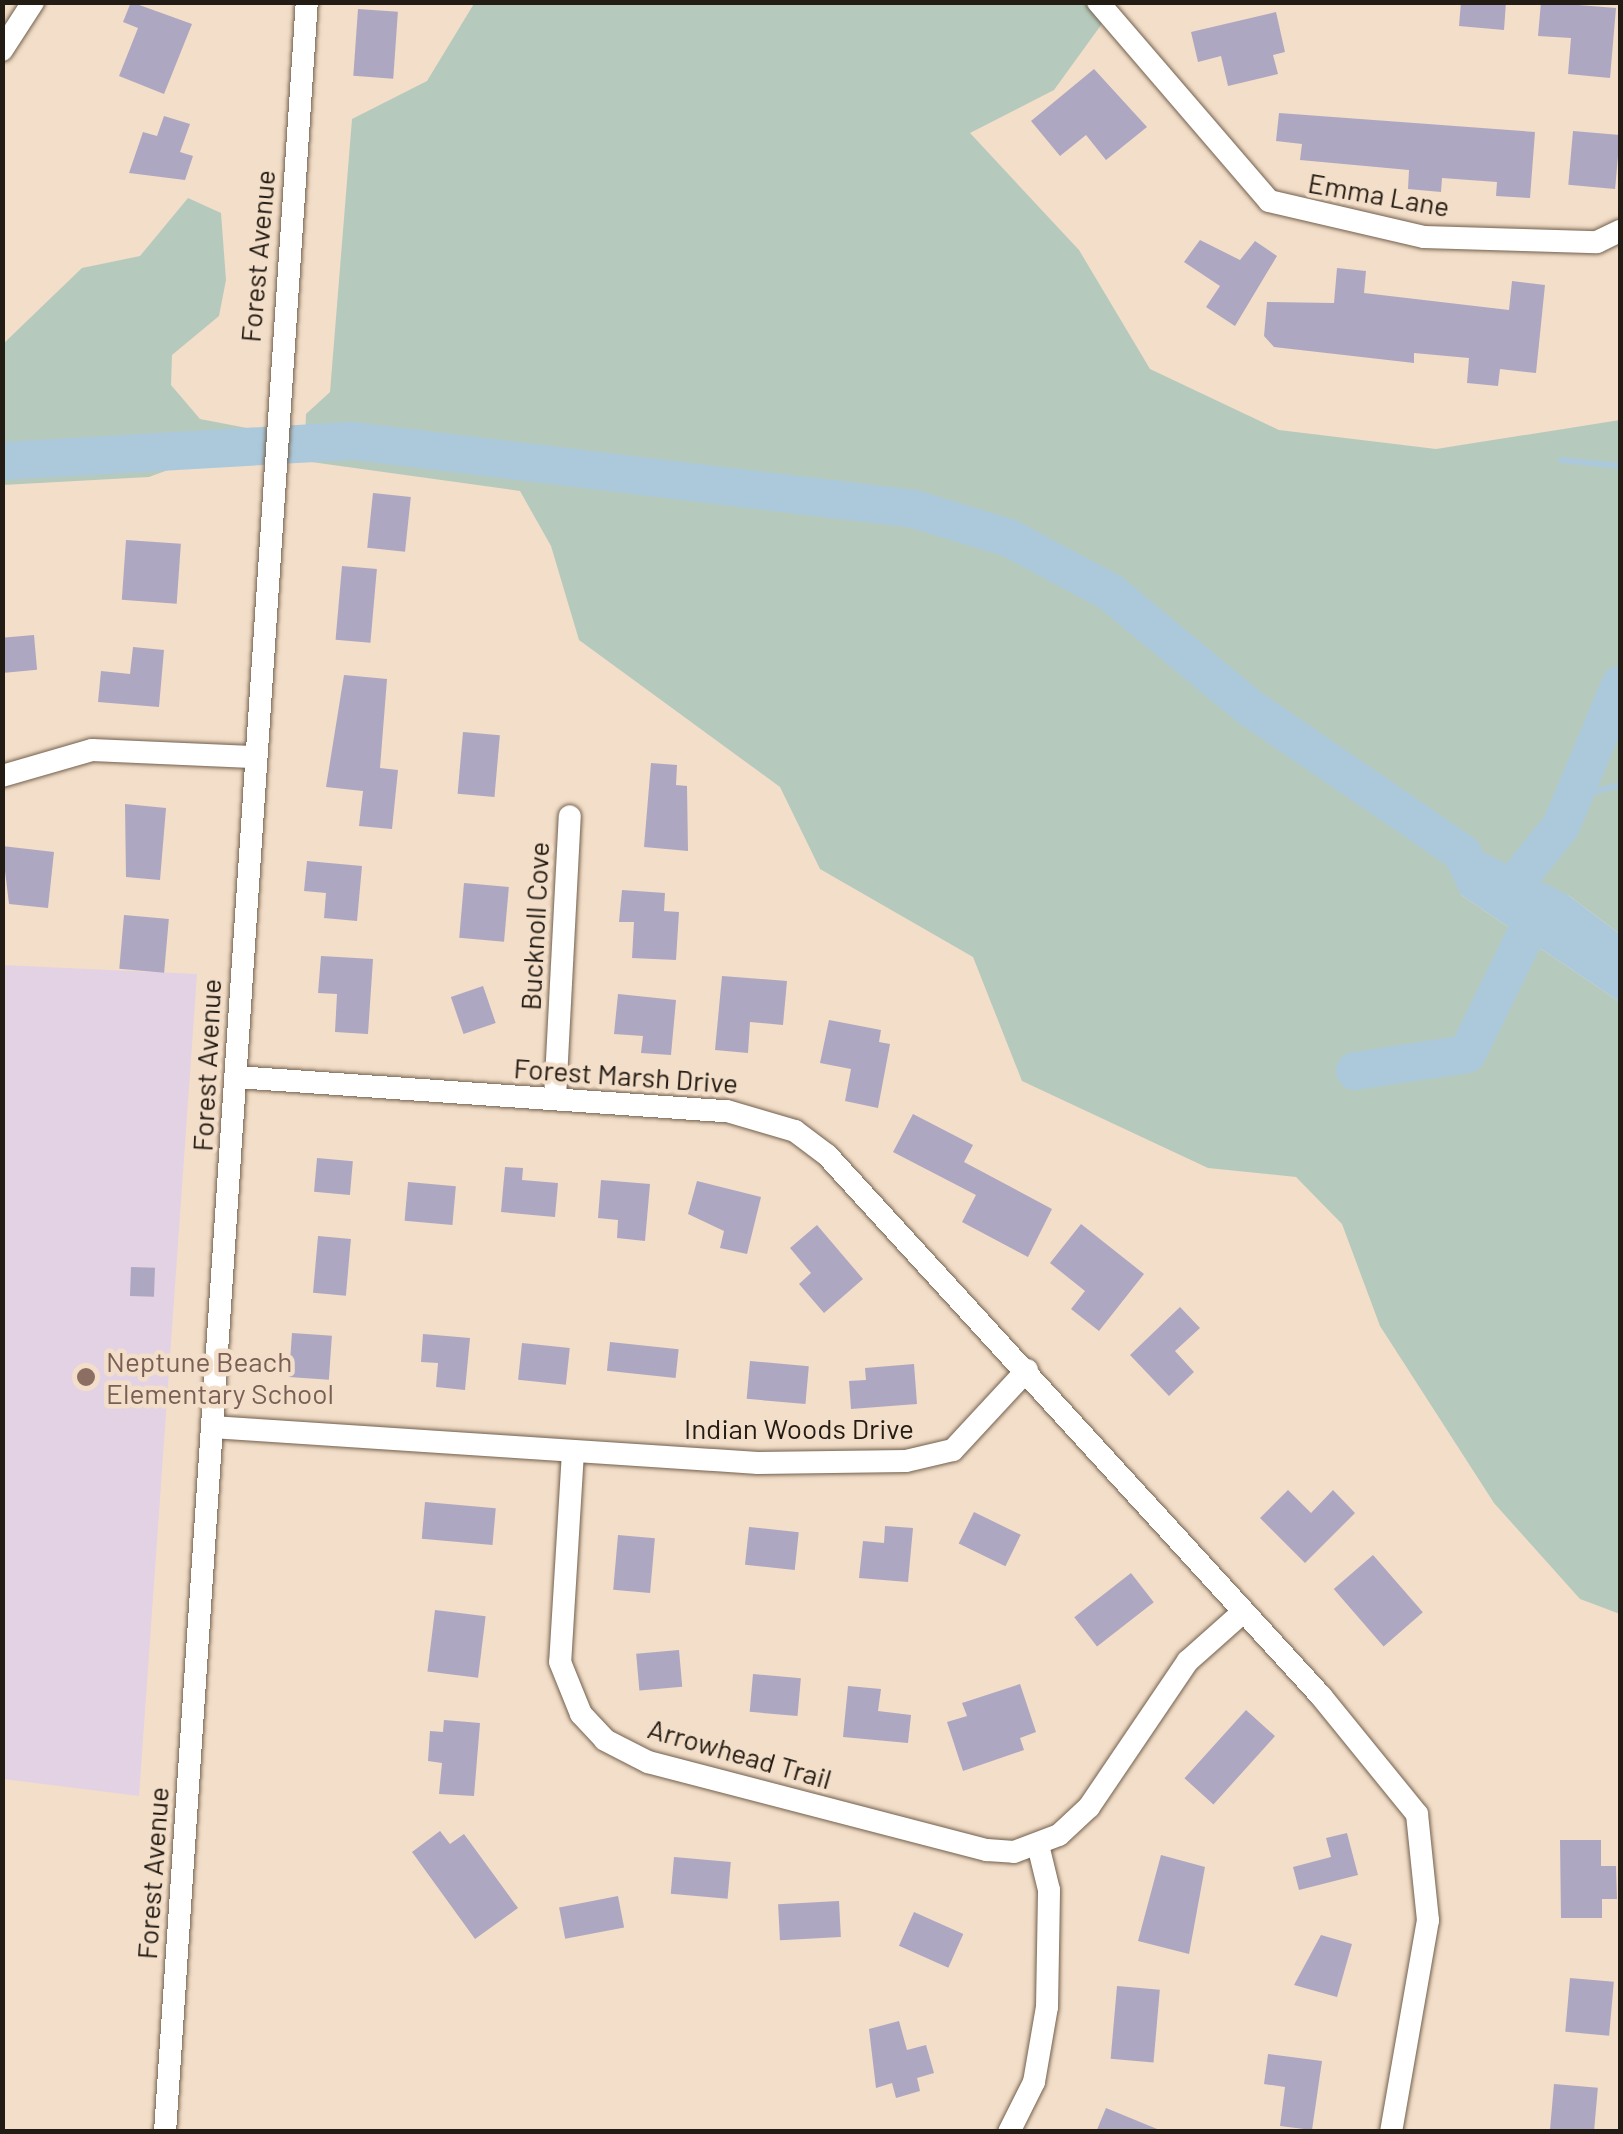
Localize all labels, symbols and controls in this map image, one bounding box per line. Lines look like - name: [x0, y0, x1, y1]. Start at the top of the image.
- street label: Emma Lane: [1306, 165, 1452, 223]
- street label: Forest Avenue: [233, 168, 281, 344]
- street label: Bucknoll Cove: [513, 841, 555, 1011]
- street label: Forest Avenue: [185, 978, 227, 1152]
- street label: Forest Marsh Drive: [513, 1050, 739, 1100]
- place label: Neptune Beach Elementary School: [106, 1344, 334, 1410]
- marker: Neptune Beach Elementary School: [75, 1366, 97, 1388]
- street label: Indian Woods Drive: [684, 1411, 914, 1445]
- street label: Arrowhead Trail: [644, 1711, 836, 1795]
- street label: Forest Avenue: [129, 1786, 175, 1960]

